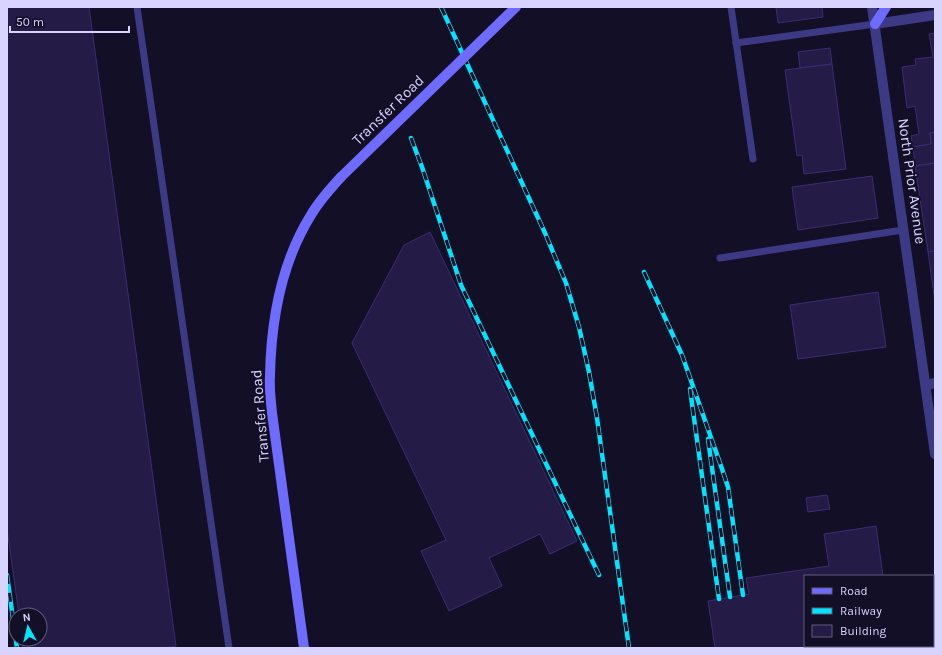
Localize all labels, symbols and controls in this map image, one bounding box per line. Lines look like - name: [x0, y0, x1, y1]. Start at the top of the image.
- scale bar: [10, 8, 129, 34]
- text: 50 m: [16, 15, 44, 29]
- street label: Transfer Road: [348, 71, 428, 149]
- street label: North Prior Avenue: [894, 117, 930, 245]
- street label: Transfer Road: [247, 369, 273, 463]
- legend: [804, 575, 934, 647]
- text: Road: [840, 584, 868, 598]
- text: Railway: [840, 604, 882, 618]
- north arrow: [8, 607, 48, 647]
- text: N: [22, 611, 31, 625]
- text: Building: [840, 624, 887, 638]

